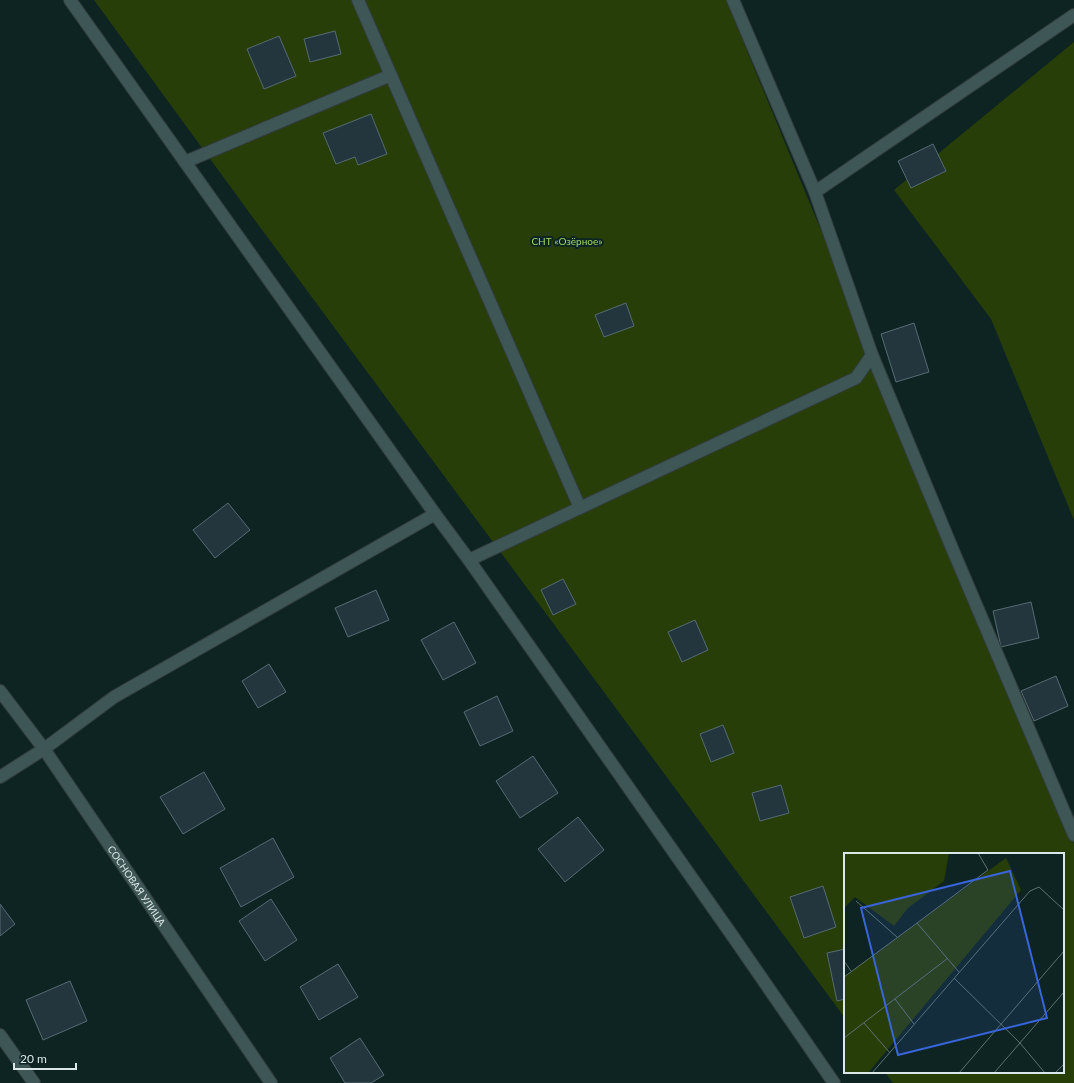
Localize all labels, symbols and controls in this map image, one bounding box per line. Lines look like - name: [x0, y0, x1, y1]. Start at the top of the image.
- park label: СНТ «Озёрное»: [531, 235, 603, 247]
- street label: СОСНОВАЯ УЛИЦА: [105, 843, 168, 928]
- inset map: [844, 853, 1064, 1073]
- scale bar: [14, 1045, 76, 1071]
- text: 20 m: [20, 1051, 47, 1066]

